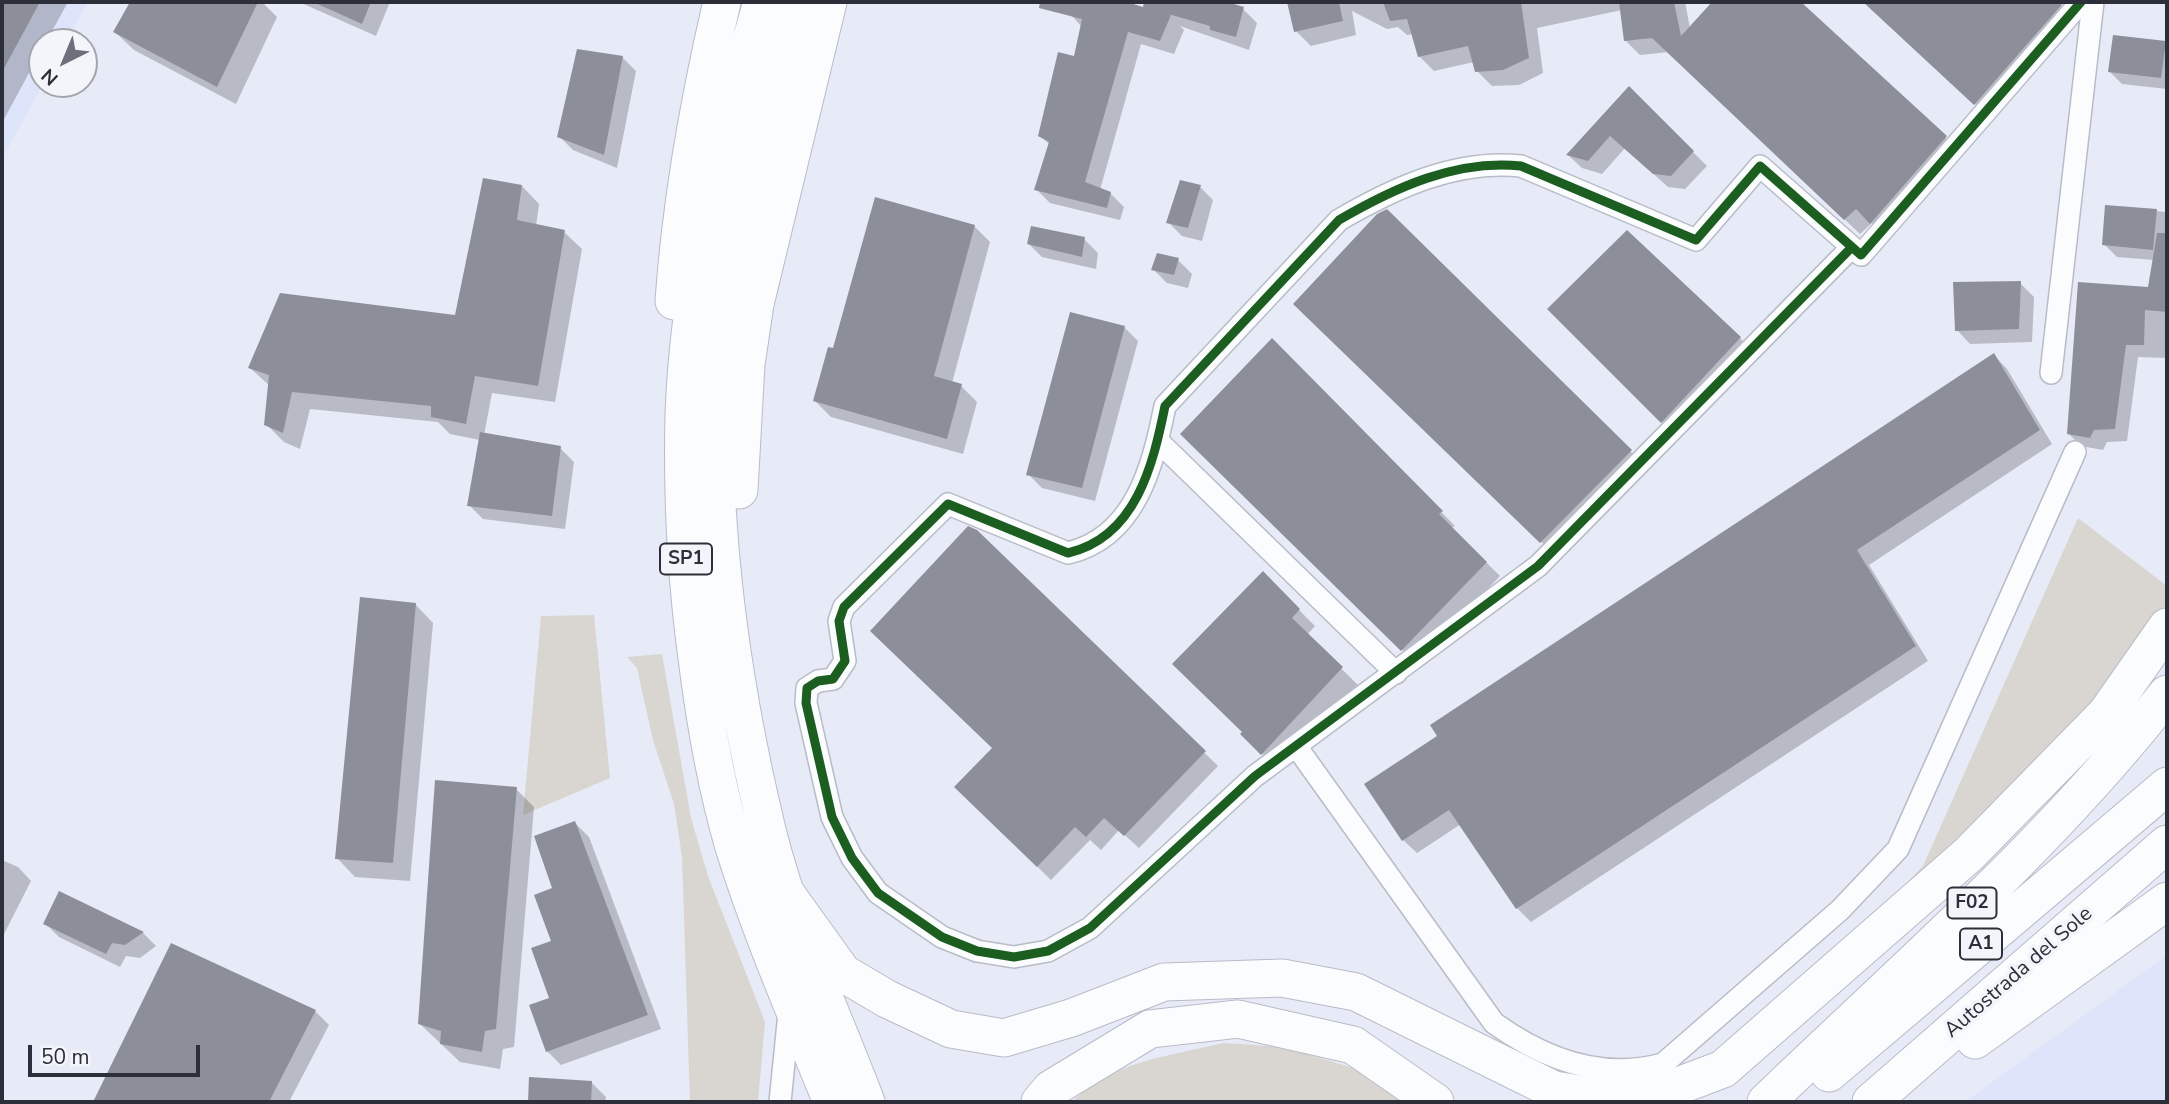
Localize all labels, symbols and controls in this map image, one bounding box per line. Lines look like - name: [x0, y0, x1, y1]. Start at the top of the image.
- north arrow: [28, 28, 98, 98]
- text: N: [36, 63, 64, 91]
- road number: SP1: [660, 544, 712, 574]
- road number: F02: [1948, 888, 1996, 918]
- street label: Autostrada del Sole: [1940, 902, 2098, 1044]
- road number: A1: [1960, 928, 2002, 960]
- scale bar: [32, 1030, 203, 1074]
- text: 50 m: [41, 1043, 90, 1071]

